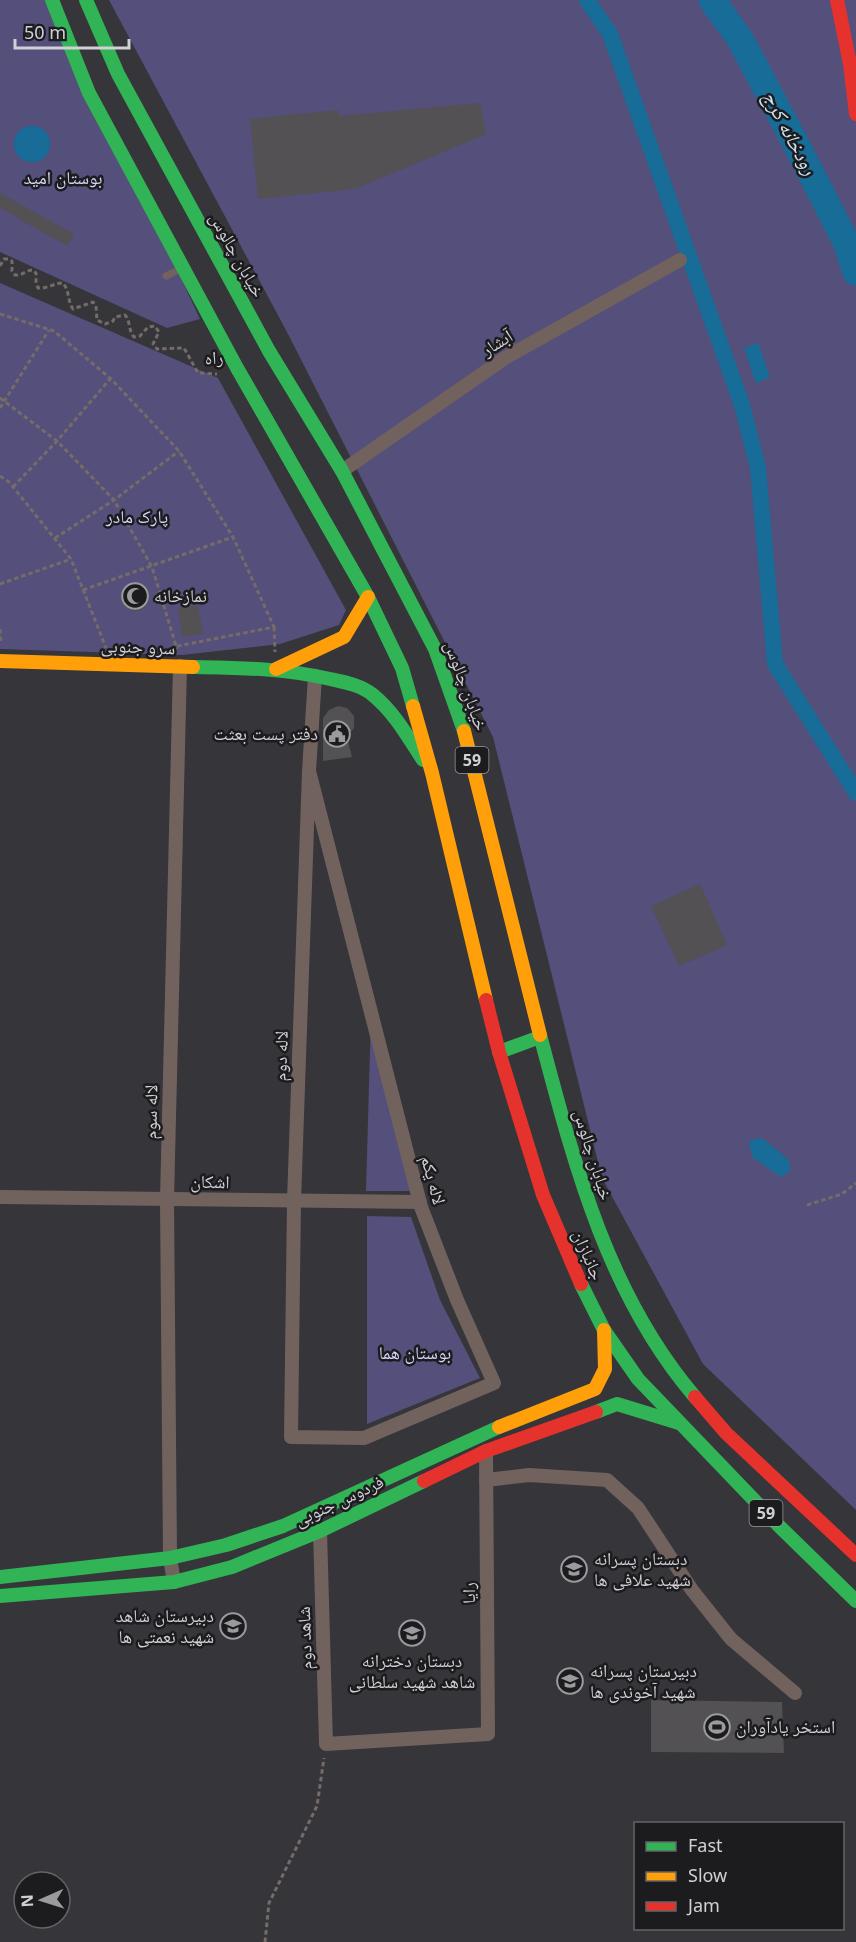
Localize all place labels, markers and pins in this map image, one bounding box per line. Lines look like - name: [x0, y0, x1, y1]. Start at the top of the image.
- mosque icon: نمازخانه: [120, 581, 150, 611]
- place label: نمازخانه: [154, 583, 207, 607]
- public building icon: دفتر پست بعثت: [322, 719, 352, 749]
- place label: دفتر پست بعثت: [213, 721, 318, 745]
- place label: دبستان پسرانه شهید علافی ها: [594, 1546, 691, 1591]
- school or university icon: دبستان پسرانه شهید علافی ها: [559, 1554, 589, 1584]
- place label: دبیرستان شاهد شهید نعمتی ها: [116, 1603, 214, 1648]
- school or university icon: دبیرستان شاهد شهید نعمتی ها: [218, 1611, 248, 1641]
- school or university icon: دبستان دخترانه شاهد شهید سلطانی: [397, 1618, 427, 1648]
- place label: دبستان دخترانه شاهد شهید سلطانی: [349, 1648, 475, 1693]
- place label: دبیرستان پسرانه شهید آخوندی ها: [590, 1658, 697, 1703]
- school or university icon: دبیرستان پسرانه شهید آخوندی ها: [555, 1666, 585, 1696]
- sports icon: استخر یادآوران: [702, 1712, 732, 1742]
- place label: استخر یادآوران: [736, 1714, 835, 1738]

